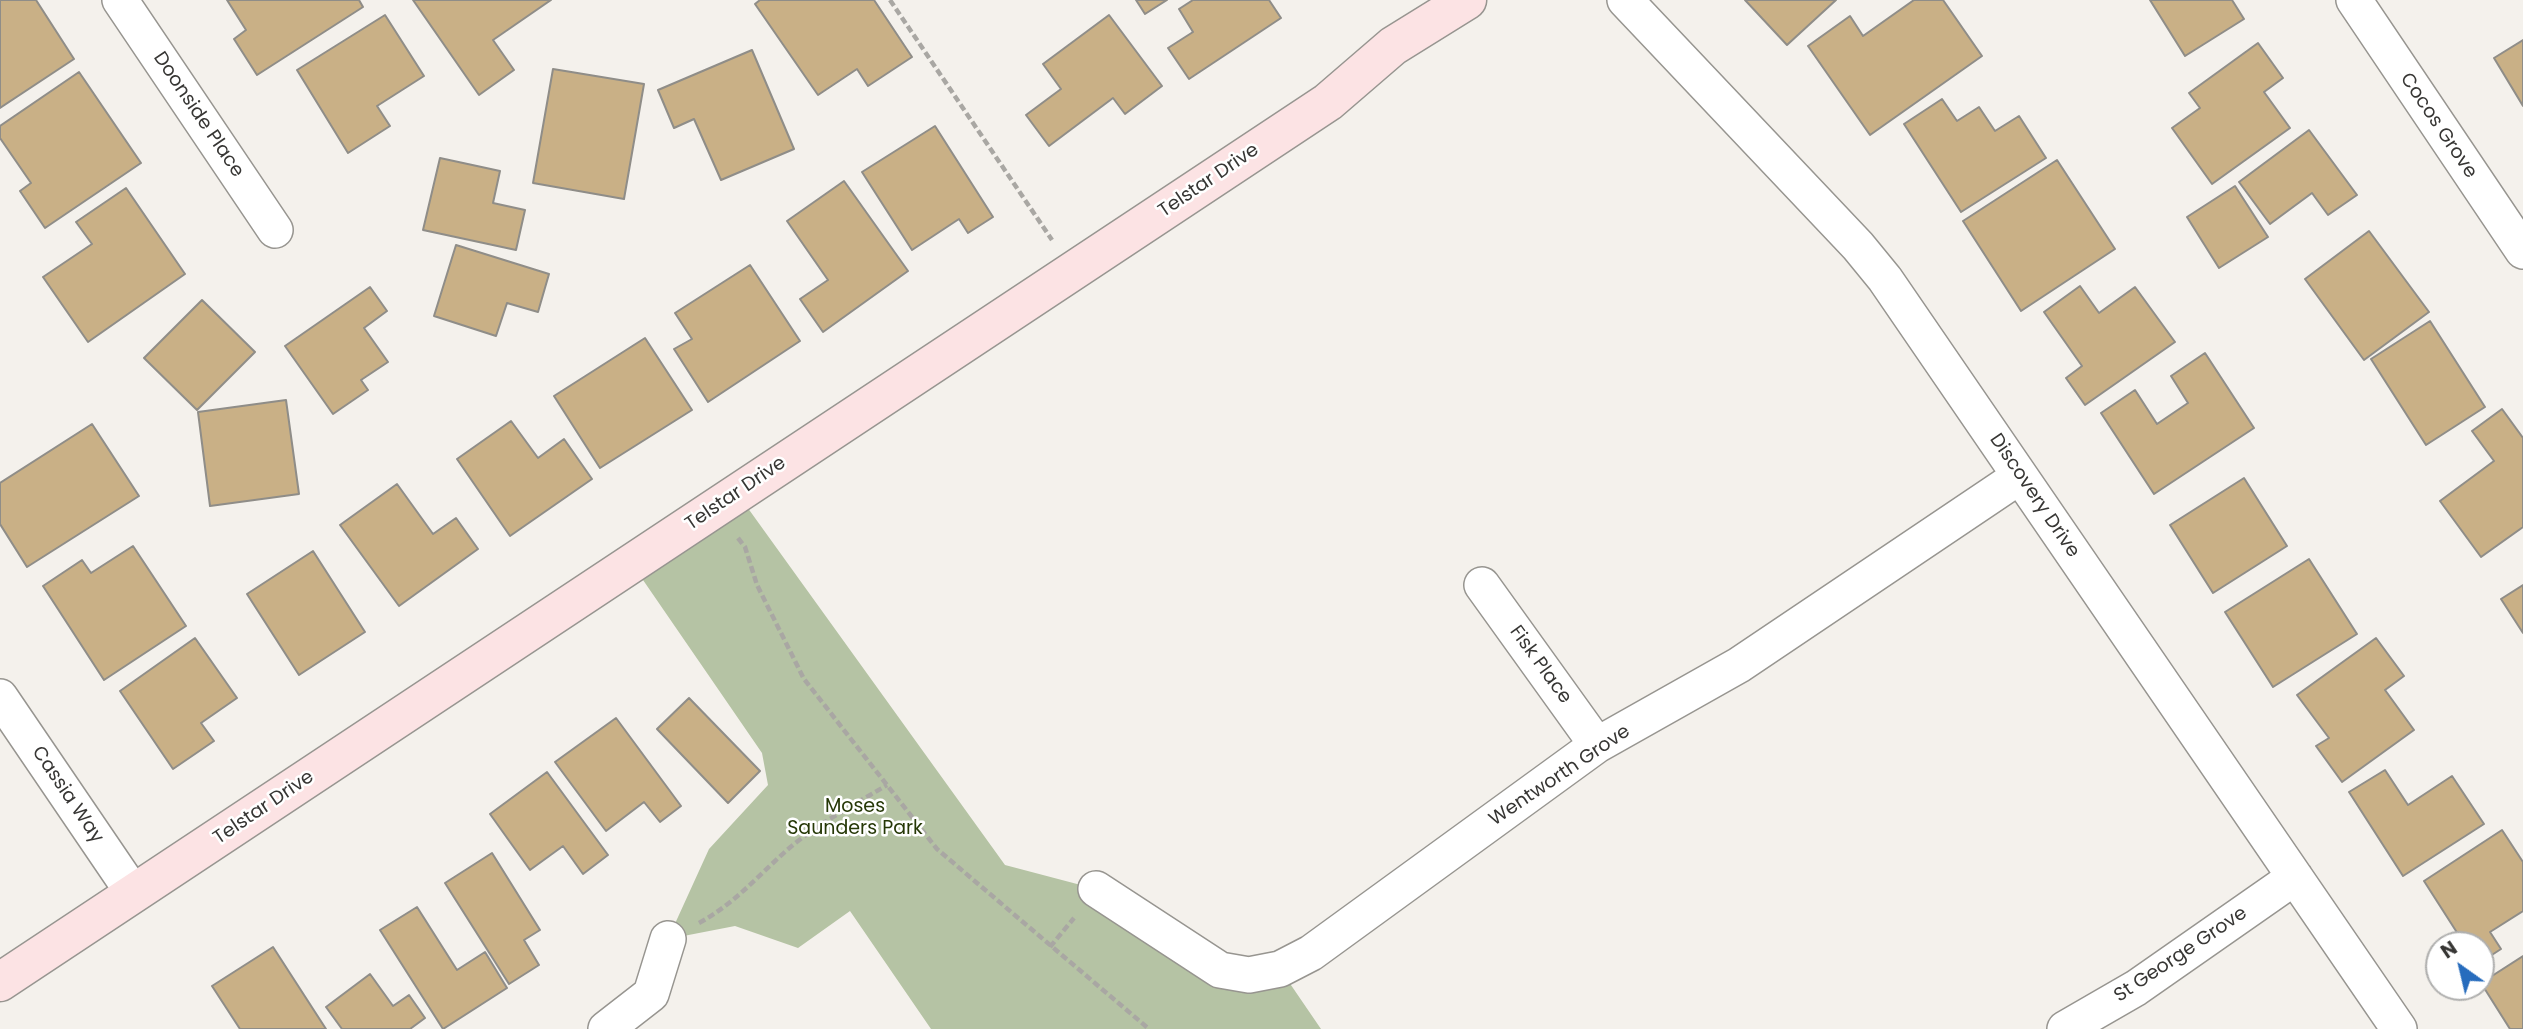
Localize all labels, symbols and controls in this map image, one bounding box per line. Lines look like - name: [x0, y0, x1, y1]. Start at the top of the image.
- street label: Doonside Place: [148, 48, 248, 182]
- street label: Cocos Grove: [2394, 69, 2482, 183]
- street label: Telstar Drive: [1154, 139, 1264, 223]
- street label: Discovery Drive: [1984, 430, 2084, 562]
- street label: Telstar Drive: [681, 452, 791, 536]
- street label: Fisk Place: [1504, 622, 1576, 708]
- street label: Wentworth Grove: [1485, 720, 1635, 832]
- street label: Cassia Way: [26, 742, 108, 848]
- street label: Telstar Drive: [209, 766, 319, 850]
- park label: Moses Saunders Park: [787, 796, 923, 840]
- street label: St George Grove: [2110, 902, 2252, 1008]
- north arrow: [2425, 931, 2495, 1001]
- text: N: [2436, 935, 2463, 965]

